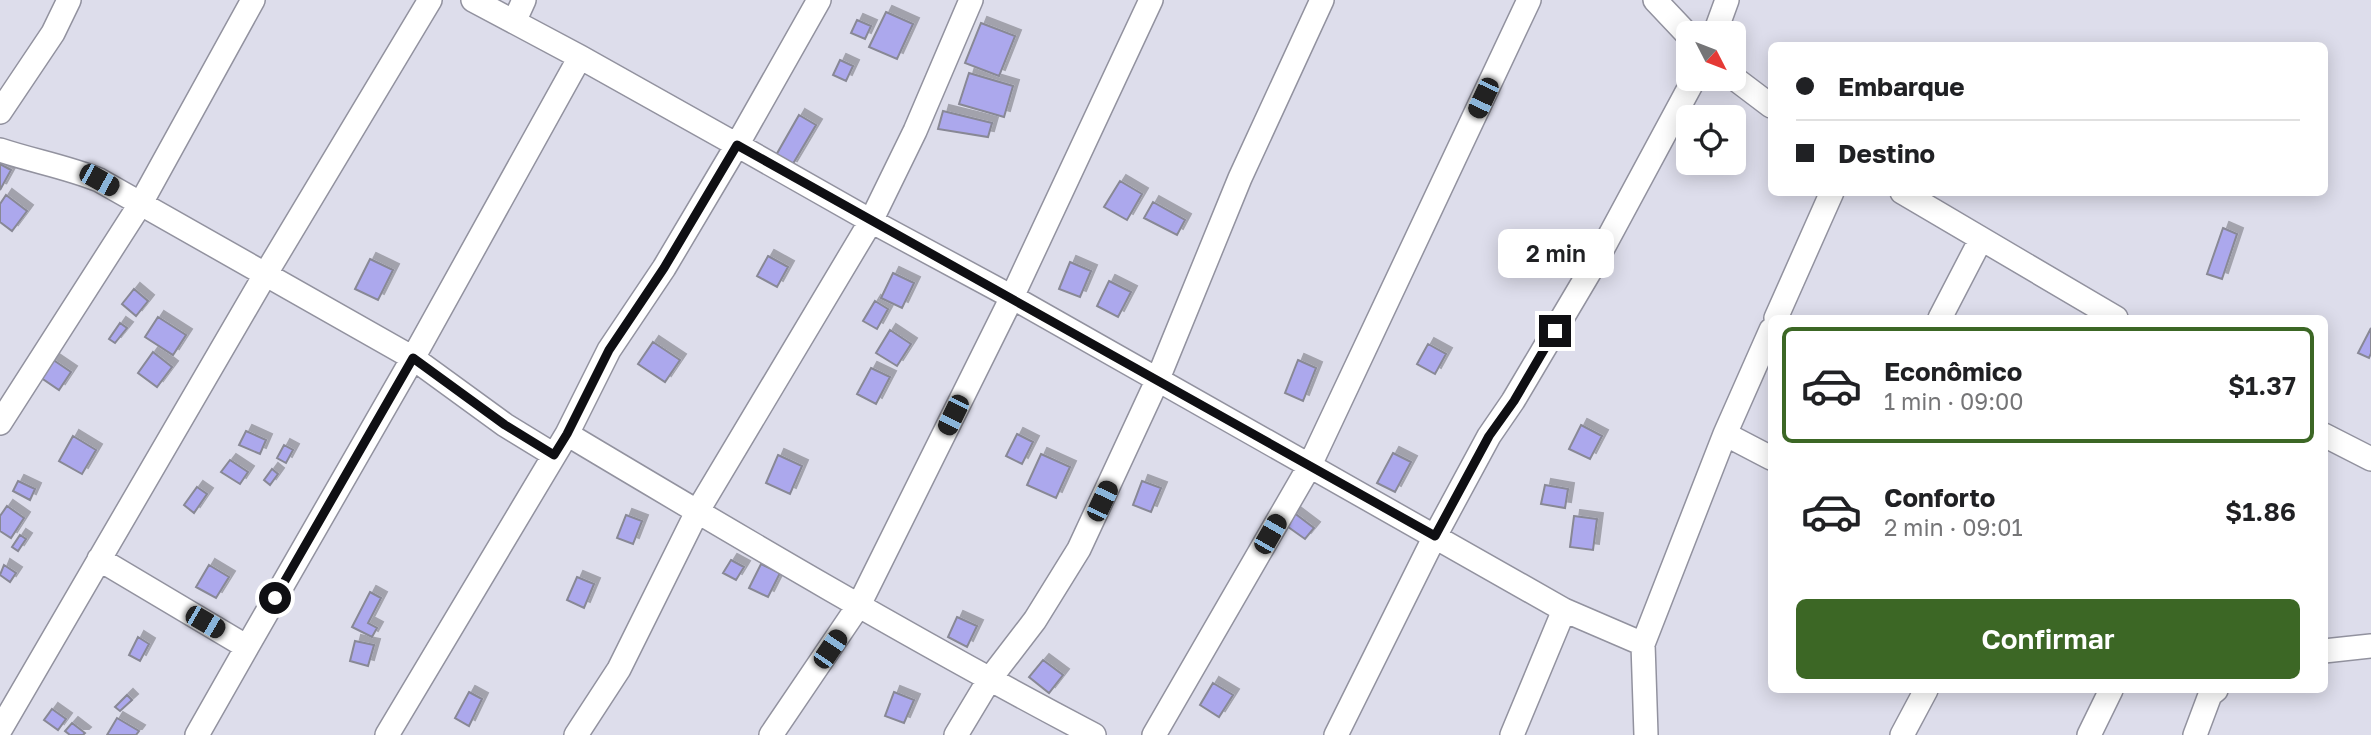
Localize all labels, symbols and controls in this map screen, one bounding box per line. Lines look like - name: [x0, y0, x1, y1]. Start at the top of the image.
- north arrow: [1676, 21, 1746, 91]
- map controls: [1676, 21, 1746, 175]
- text: Embarque: [1838, 71, 1965, 102]
- car: [1465, 75, 1502, 121]
- button: locate: [1676, 105, 1746, 175]
- text: Destino: [1838, 138, 1935, 169]
- car: [76, 161, 123, 199]
- callout: 2 min: [1497, 230, 1613, 278]
- text: 2 min: [1526, 239, 1586, 267]
- route end: [1539, 315, 1571, 347]
- icon: car: [1800, 354, 1863, 417]
- text: Econômico: [1884, 356, 2022, 387]
- text: $1.37: [2228, 370, 2296, 401]
- text: 1 min · 09:00: [1884, 387, 2024, 415]
- car: [935, 392, 972, 438]
- car: [1084, 478, 1121, 524]
- icon: car: [1800, 480, 1863, 543]
- text: Conforto: [1884, 482, 1995, 513]
- text: $1.86: [2225, 496, 2296, 527]
- car: [1251, 511, 1290, 557]
- text: 2 min · 09:01: [1884, 513, 2023, 541]
- route start: [259, 582, 291, 614]
- button: Confirmar: [1796, 599, 2300, 679]
- car: [182, 602, 229, 642]
- car: [810, 626, 851, 672]

